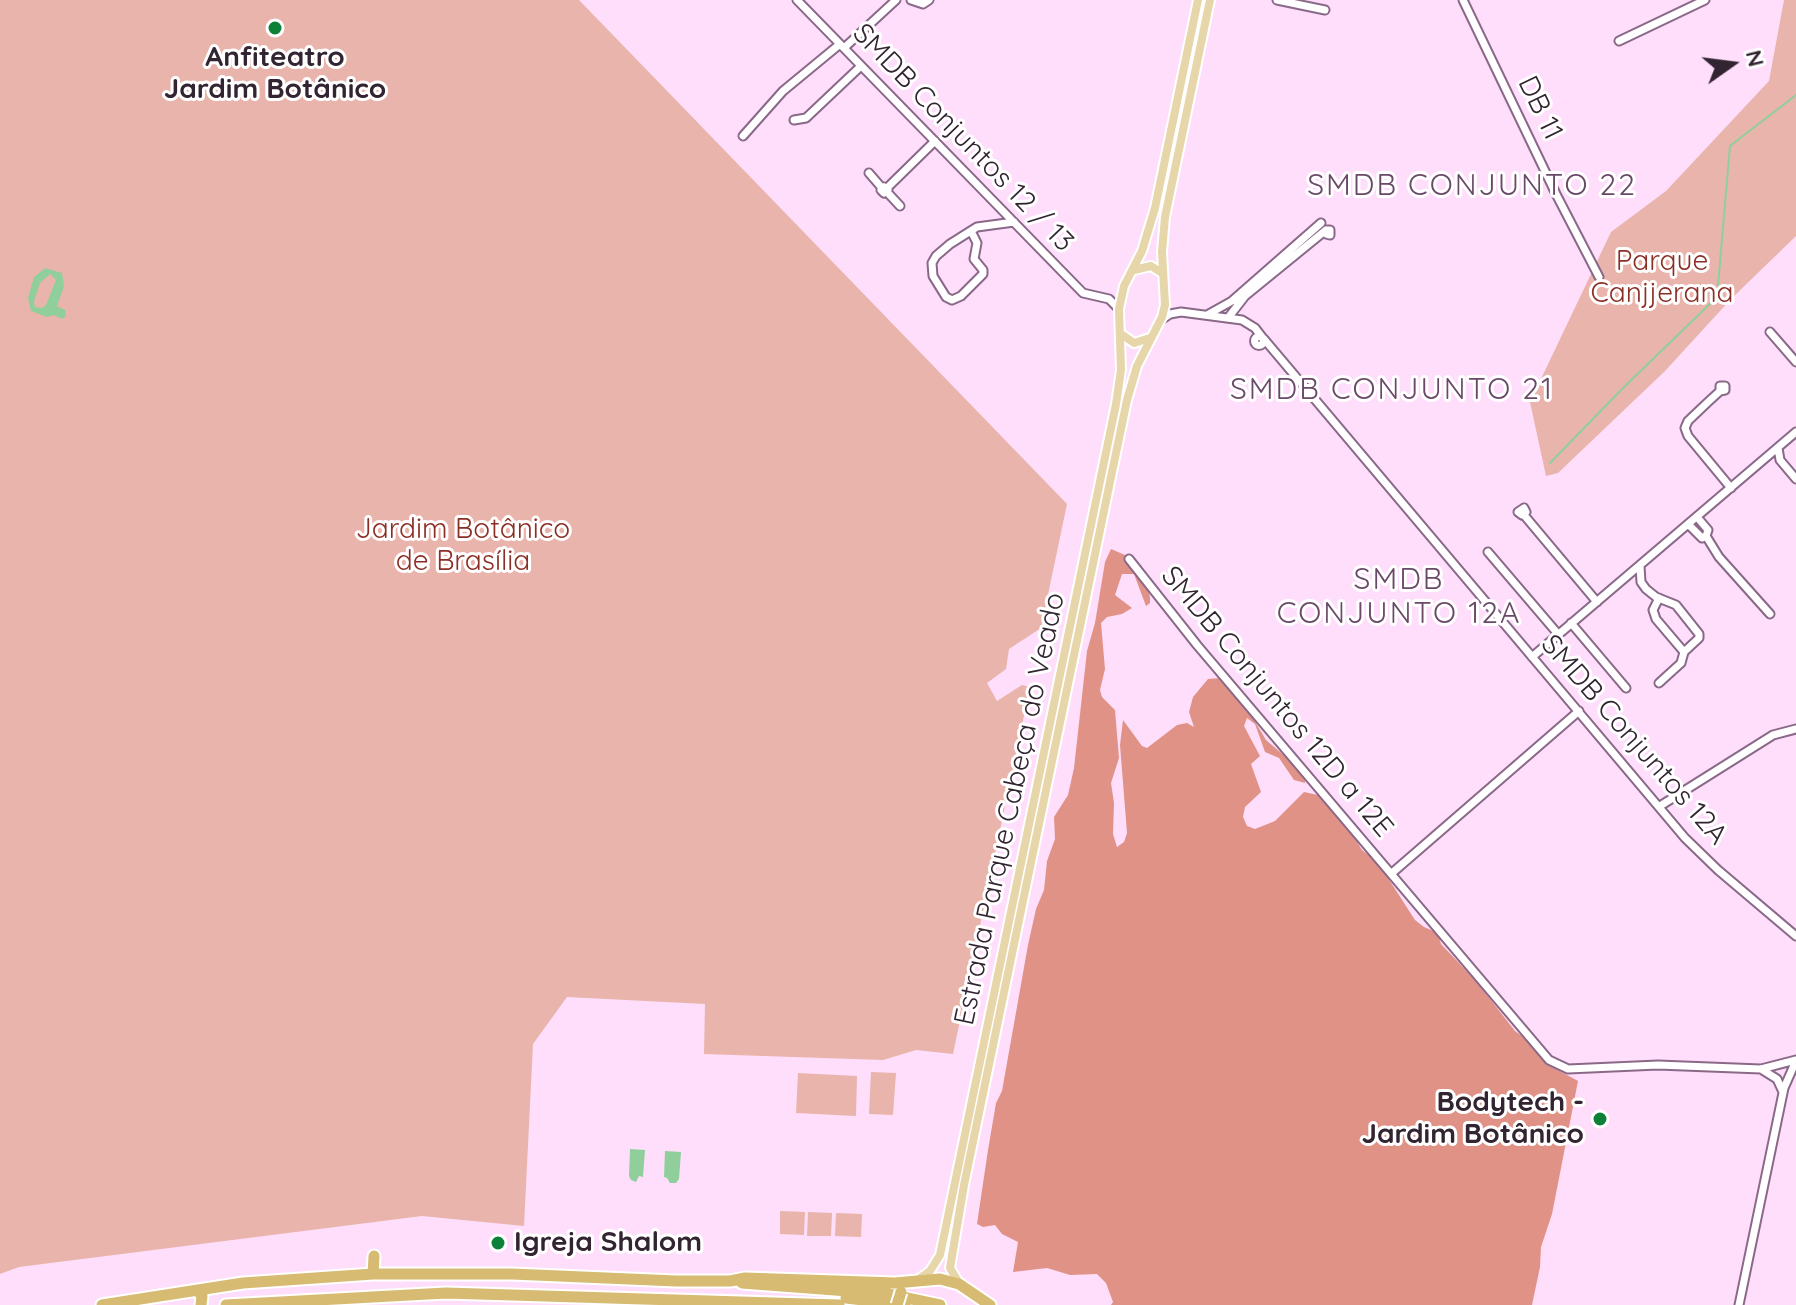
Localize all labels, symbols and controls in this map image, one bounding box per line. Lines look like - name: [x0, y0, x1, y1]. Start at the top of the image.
- street label: SMDB Conjuntos 12 / 13: [845, 17, 1081, 259]
- marker: Anfiteatro Jardim Botânico: [266, 19, 284, 37]
- north arrow: [1692, 24, 1772, 104]
- place label: Anfiteatro Jardim Botânico: [164, 41, 386, 107]
- text: N: [1740, 47, 1771, 69]
- street label: DB 11: [1510, 71, 1570, 145]
- district label: SMDB CONJUNTO 22: [1307, 168, 1637, 204]
- park label: Parque Canjjerana: [1590, 245, 1734, 311]
- district label: SMDB CONJUNTO 21: [1230, 372, 1554, 408]
- park label: Jardim Botânico de Brasília: [356, 513, 570, 579]
- street label: SMDB Conjuntos 12D a 12E: [1154, 560, 1400, 844]
- district label: SMDB CONJUNTO 12A: [1277, 562, 1521, 632]
- street label: Estrada Parque Cabeça do Veado: [948, 590, 1072, 1028]
- street label: SMDB Conjuntos 12A: [1534, 628, 1734, 852]
- place label: Bodytech - Jardim Botânico: [1361, 1086, 1584, 1152]
- marker: Bodytech - Jardim Botânico: [1591, 1110, 1609, 1128]
- place label: Igreja Shalom: [514, 1226, 702, 1260]
- marker: Igreja Shalom: [489, 1234, 507, 1252]

